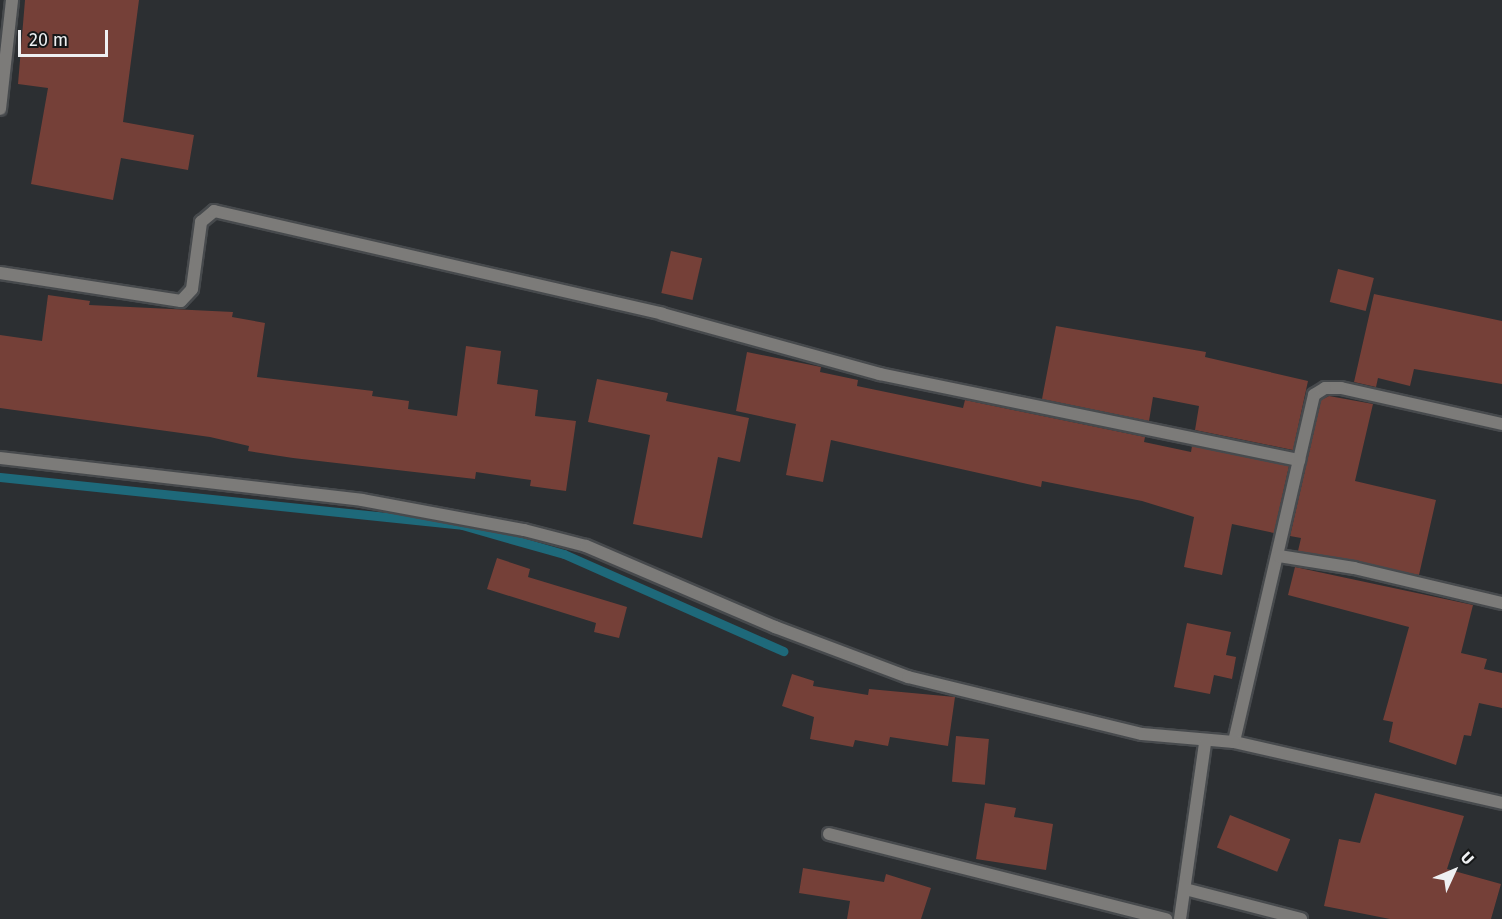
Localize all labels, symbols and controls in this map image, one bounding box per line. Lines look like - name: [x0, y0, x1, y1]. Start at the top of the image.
- scale bar: [21, 18, 111, 56]
- text: 20 m: [29, 29, 68, 51]
- north arrow: [1424, 841, 1484, 901]
- text: U: [1457, 848, 1478, 868]

